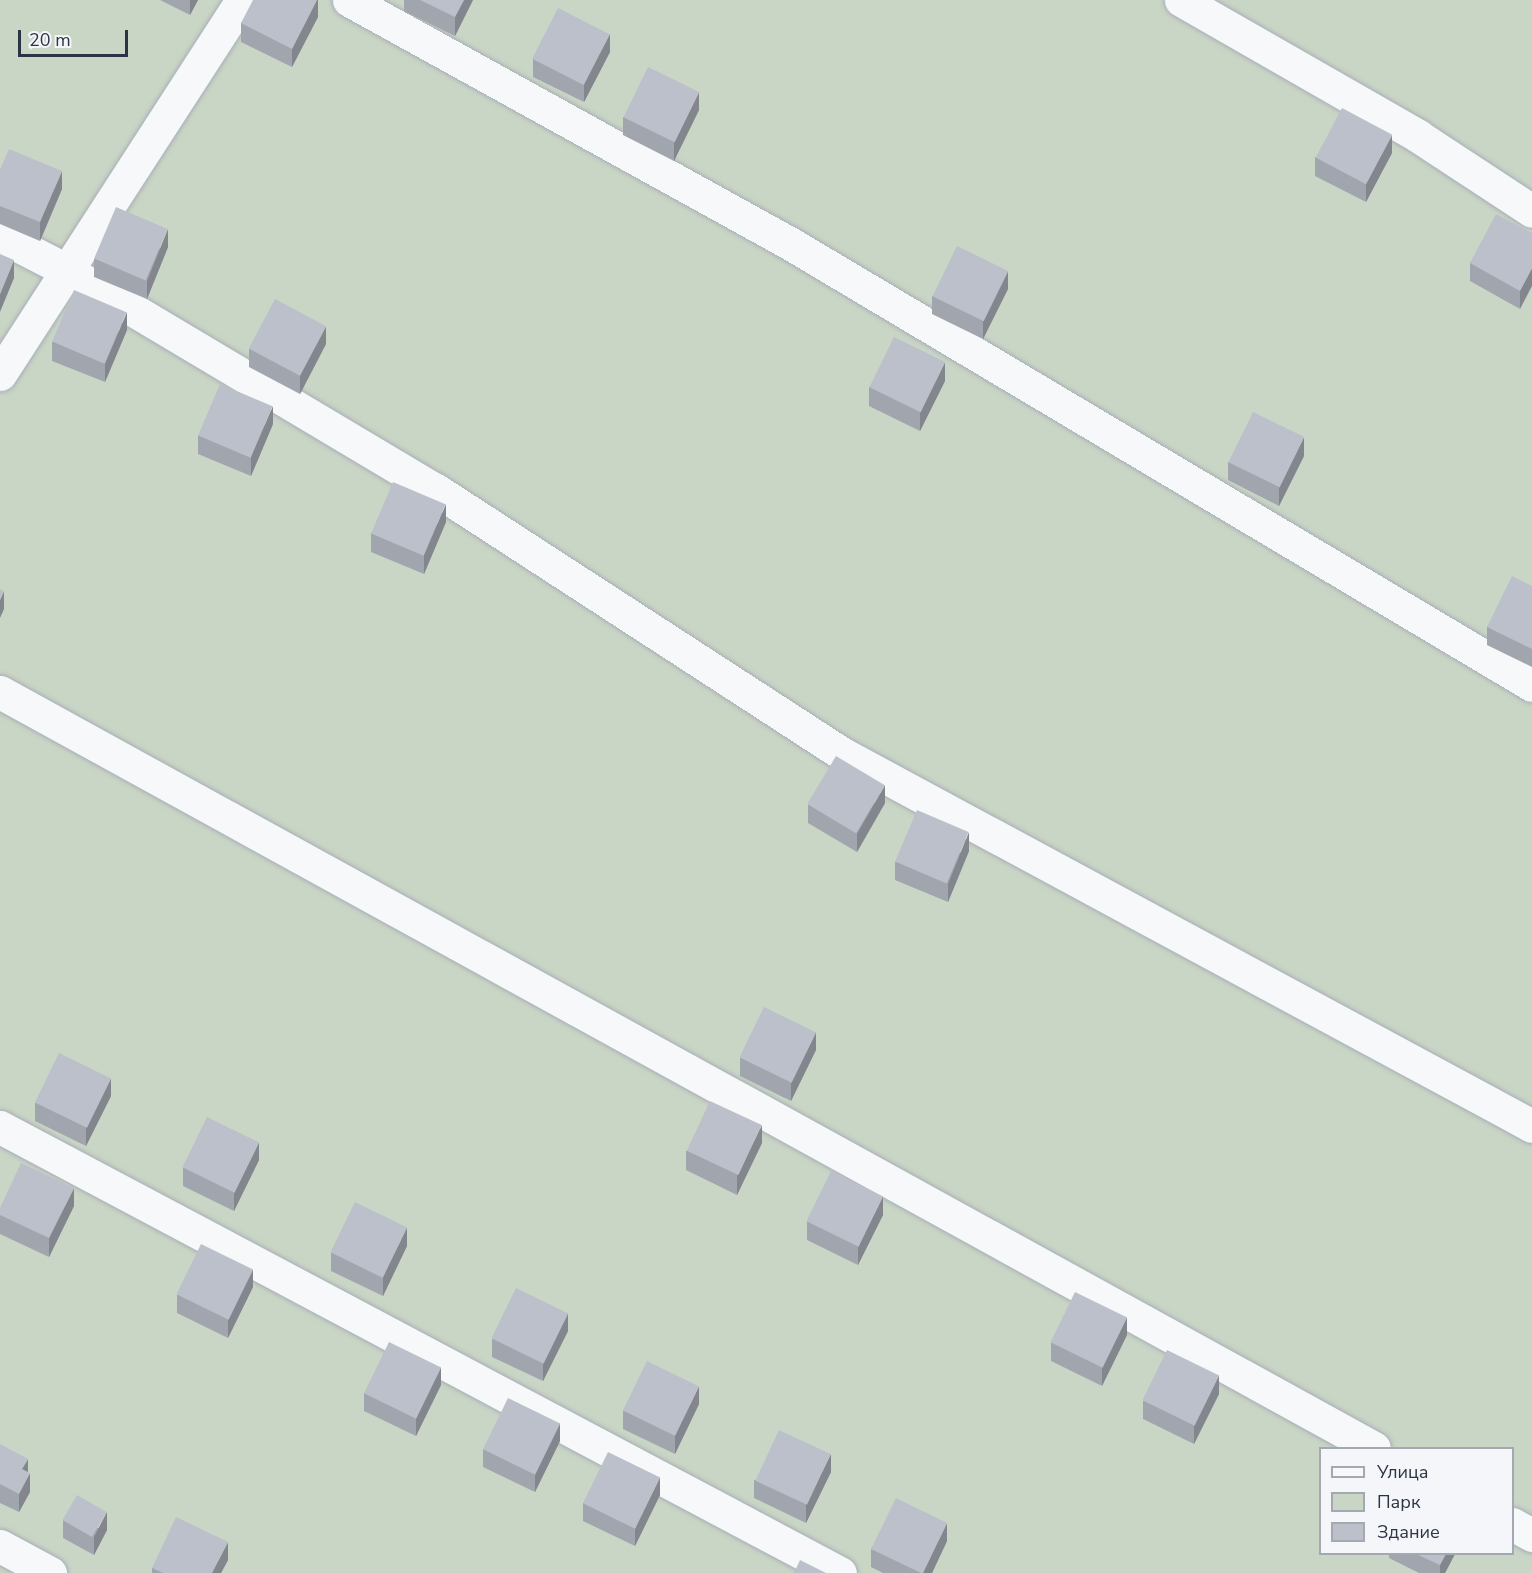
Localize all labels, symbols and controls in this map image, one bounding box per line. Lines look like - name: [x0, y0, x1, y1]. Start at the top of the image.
- scale bar: [21, 18, 130, 56]
- text: 20 m: [29, 28, 71, 52]
- legend: [1319, 1447, 1514, 1555]
- text: Улица: [1377, 1460, 1428, 1484]
- text: Парк: [1377, 1490, 1420, 1514]
- text: Здание: [1377, 1520, 1440, 1544]

